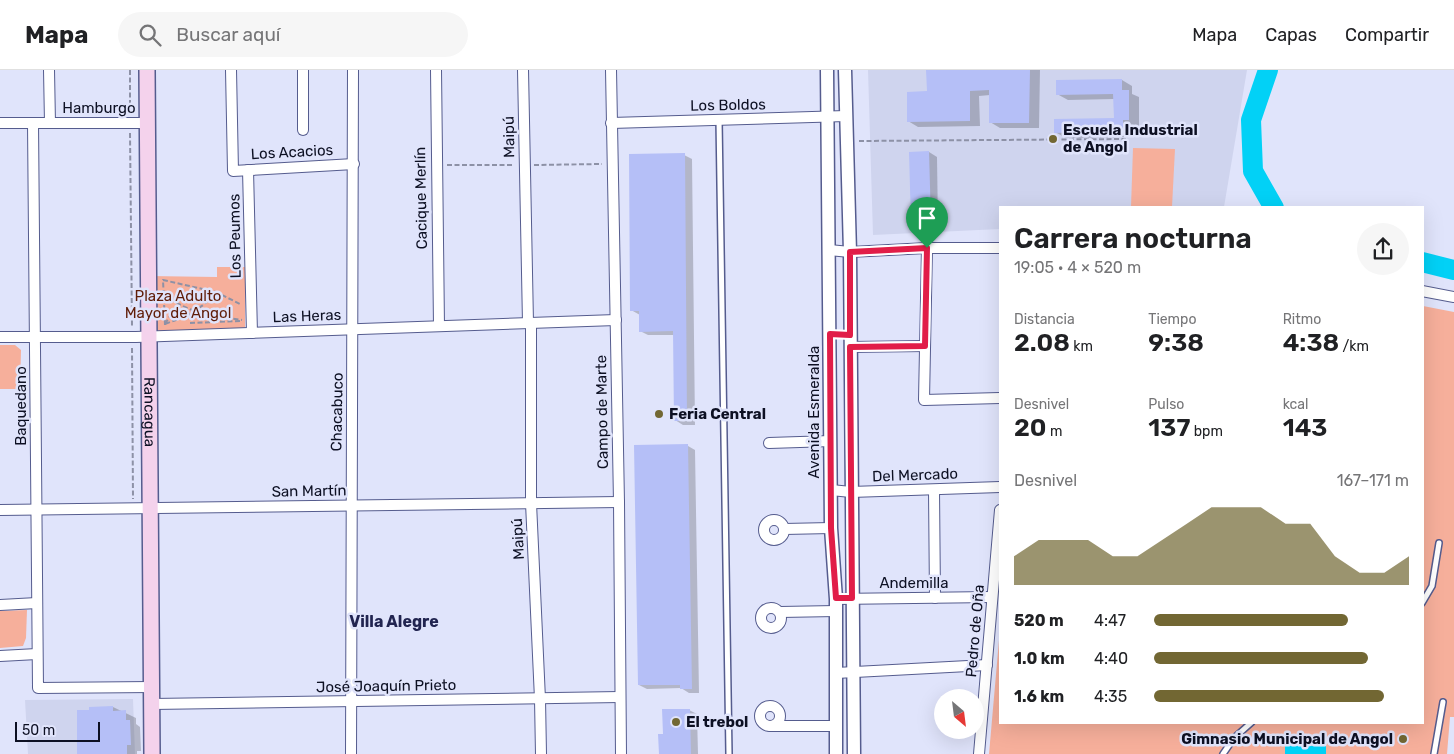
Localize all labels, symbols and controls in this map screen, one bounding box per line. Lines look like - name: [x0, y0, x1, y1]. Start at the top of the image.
- search box: [118, 12, 468, 57]
- text: Mapa: [25, 21, 88, 49]
- icon: search: [136, 21, 164, 49]
- text: Buscar aquí: [176, 23, 280, 46]
- text: Mapa: [1192, 24, 1237, 46]
- text: Capas: [1265, 24, 1317, 46]
- text: Compartir: [1345, 24, 1429, 46]
- street label: Los Boldos: [690, 95, 766, 115]
- street label: Hamburgo: [62, 99, 136, 117]
- street label: Maipú: [500, 116, 518, 158]
- place label: Escuela Industrial de Angol: [1063, 121, 1198, 156]
- marker: Escuela Industrial de Angol: [1047, 133, 1059, 145]
- street label: Los Acacios: [250, 141, 334, 163]
- street label: Cacique Merlín: [411, 147, 431, 249]
- street label: Los Peumos: [225, 193, 245, 279]
- pin: [906, 197, 948, 248]
- icon: arrive: [913, 204, 941, 232]
- text: Carrera nocturna: [1014, 222, 1252, 255]
- button: share: [1357, 223, 1409, 275]
- text: 19:05 · 4 × 520 m: [1014, 258, 1141, 277]
- park label: Plaza Adulto Mayor de Angol: [125, 287, 231, 322]
- street label: Las Heras: [272, 306, 342, 326]
- text: Distancia: [1014, 311, 1075, 328]
- text: Tiempo: [1148, 311, 1196, 328]
- text: Ritmo: [1283, 311, 1321, 328]
- text: 2.08: [1014, 328, 1070, 357]
- text: 9:38: [1148, 328, 1204, 357]
- text: 4:38: [1283, 328, 1339, 357]
- text: km: [1070, 338, 1093, 355]
- text: /km: [1339, 338, 1369, 355]
- street label: Avenida Esmeralda: [805, 346, 823, 478]
- street label: Campo de Marte: [592, 355, 612, 469]
- street label: Baquedano: [12, 366, 30, 446]
- street label: Chacabuco: [327, 372, 347, 452]
- street label: Rancagua: [140, 377, 159, 447]
- text: Desnivel: [1014, 396, 1069, 413]
- text: Pulso: [1148, 396, 1184, 413]
- text: kcal: [1283, 396, 1308, 413]
- place label: Feria Central: [669, 405, 766, 423]
- marker: Feria Central: [653, 408, 665, 420]
- text: 20: [1014, 413, 1047, 442]
- text: 137: [1148, 413, 1190, 442]
- text: 143: [1283, 413, 1327, 442]
- text: m: [1047, 423, 1062, 440]
- text: bpm: [1190, 423, 1223, 440]
- street label: Del Mercado: [872, 465, 958, 485]
- text: Desnivel: [1014, 471, 1077, 490]
- text: 167–171 m: [1337, 471, 1409, 490]
- street label: San Martín: [271, 481, 347, 501]
- street label: Maipú: [508, 518, 528, 560]
- street label: Andemilla: [879, 574, 949, 592]
- street label: Pedro de Oña: [962, 584, 988, 678]
- text: 520 m: [1014, 611, 1064, 630]
- text: 4:47: [1094, 611, 1126, 630]
- district label: Villa Alegre: [349, 612, 439, 631]
- text: 1.0 km: [1014, 649, 1065, 668]
- text: 4:40: [1094, 649, 1128, 668]
- street label: José Joaquín Prieto: [316, 676, 456, 696]
- text: 1.6 km: [1014, 687, 1064, 706]
- text: 4:35: [1094, 687, 1127, 706]
- north arrow: [934, 689, 984, 739]
- map controls: [934, 689, 984, 739]
- place label: El trebol: [686, 713, 748, 731]
- marker: El trebol: [670, 716, 682, 728]
- scale bar: [15, 719, 100, 742]
- text: 50 m: [22, 722, 55, 739]
- place label: Gimnasio Municipal de Angol: [1181, 730, 1393, 748]
- marker: Gimnasio Municipal de Angol: [1397, 733, 1409, 745]

